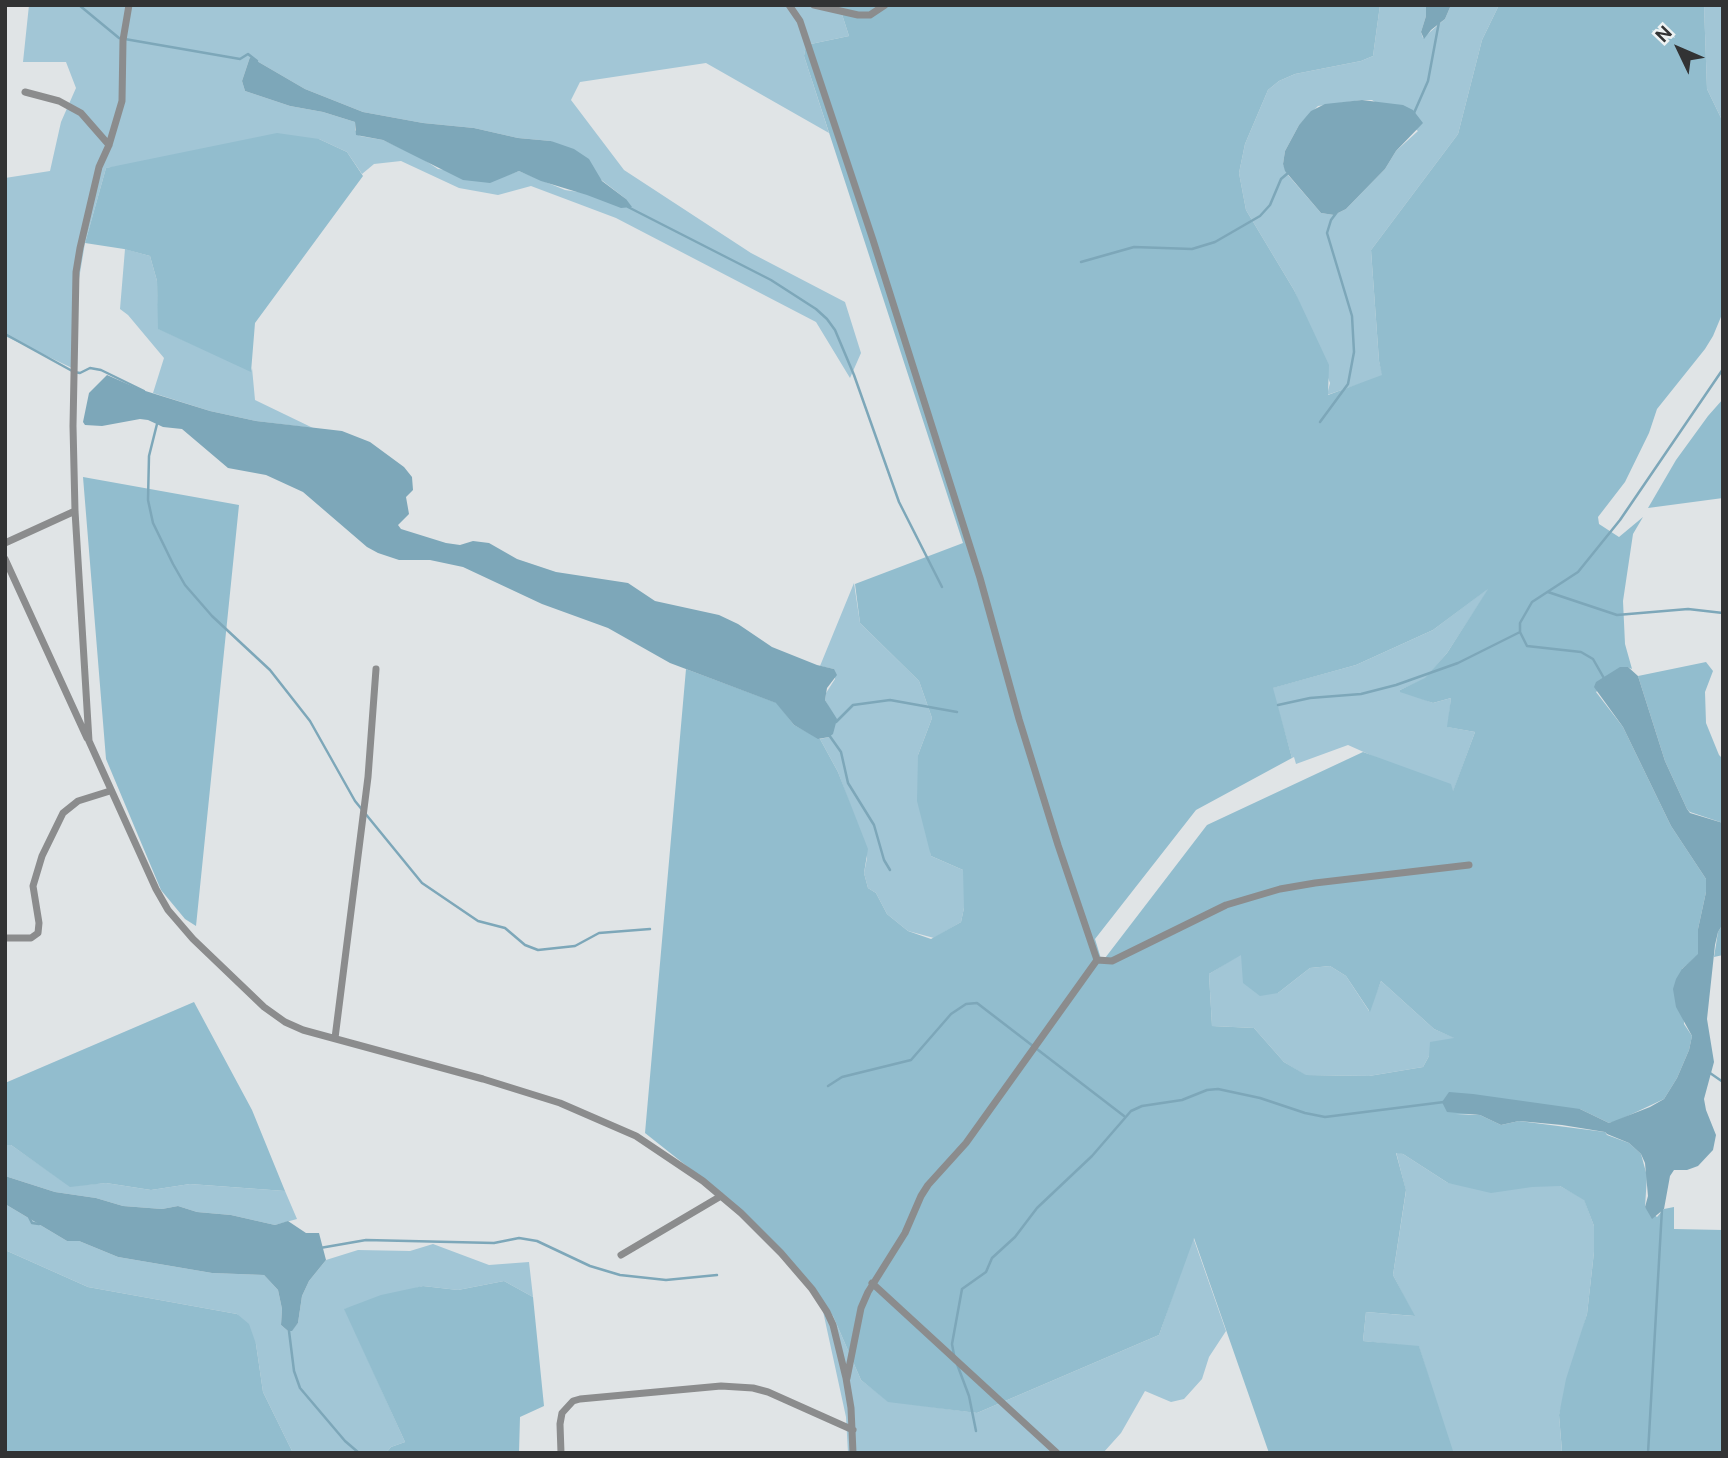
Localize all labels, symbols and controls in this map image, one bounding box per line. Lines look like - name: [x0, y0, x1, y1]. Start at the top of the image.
- north arrow: [1644, 14, 1714, 84]
- text: N: [1650, 20, 1677, 48]

